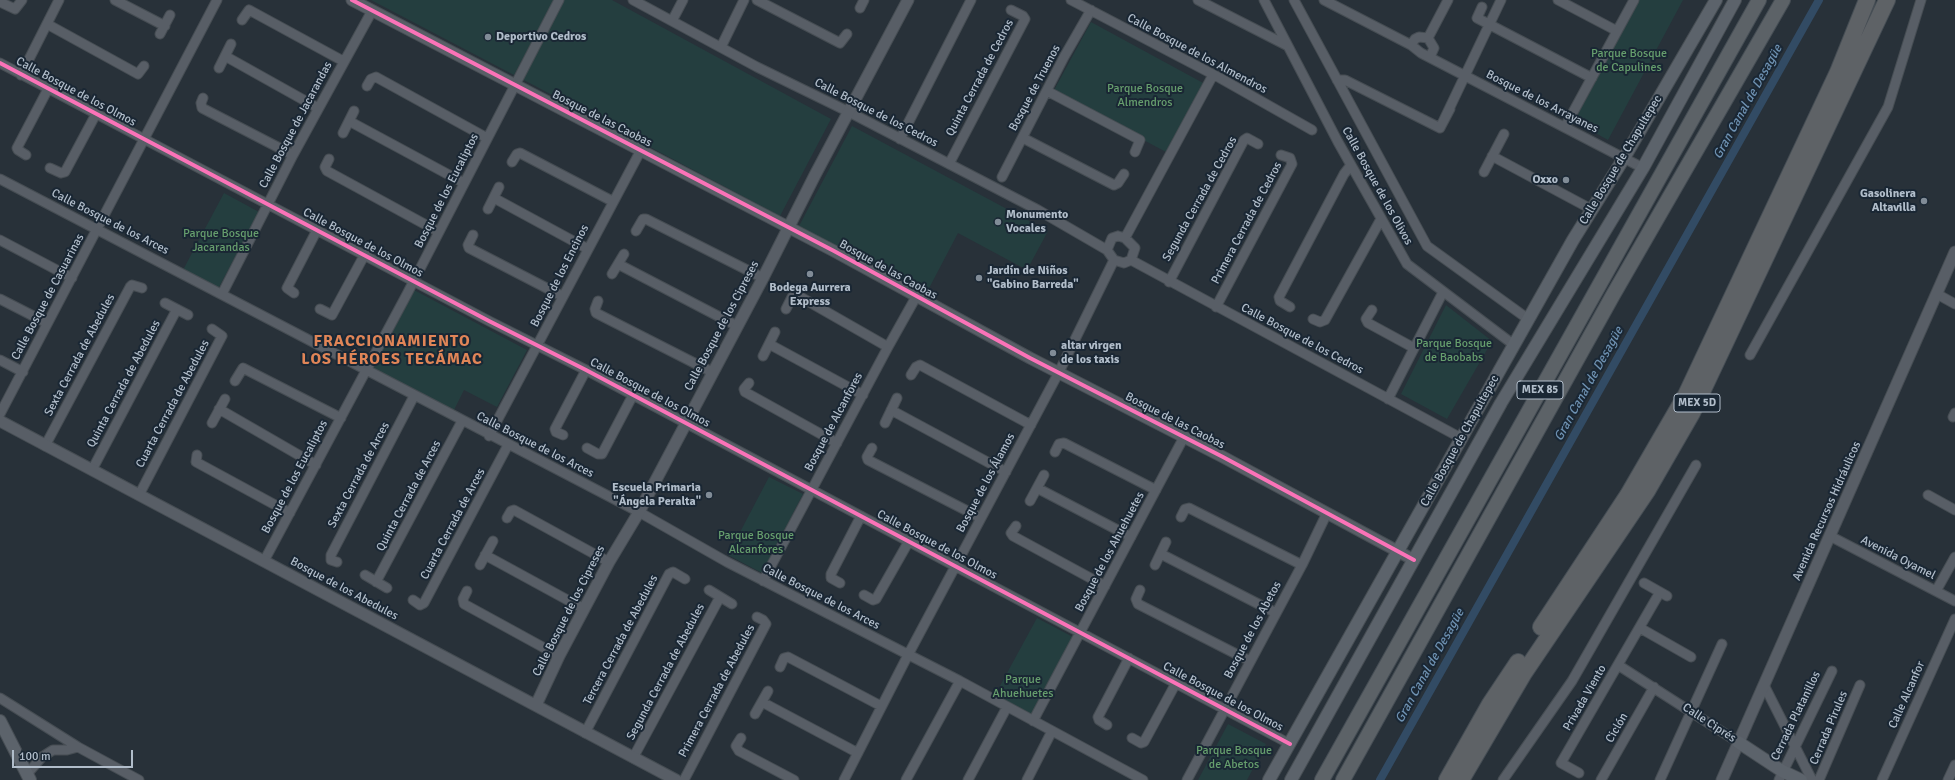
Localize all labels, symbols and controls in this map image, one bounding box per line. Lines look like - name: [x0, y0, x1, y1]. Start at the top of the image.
- street label: Calle Bosque de los Almendros: [1125, 11, 1269, 97]
- street label: Quinta Cerrada de Cedros: [943, 17, 1017, 139]
- place label: Deportivo Cedros: [496, 30, 586, 44]
- marker: Deportivo Cedros: [483, 32, 493, 42]
- street label: Bosque de Truenos: [1006, 42, 1064, 134]
- water label: Gran Canal de Desagüe: [1710, 42, 1786, 162]
- park label: Parque Bosque de Capulines: [1591, 47, 1667, 75]
- street label: Calle Bosque de los Olmos: [13, 54, 139, 130]
- street label: Calle Bosque de Jacarandas: [256, 59, 336, 191]
- street label: Bosque de los Arrayanes: [1483, 67, 1601, 137]
- street label: Calle Bosque de los Cedros: [812, 76, 940, 150]
- park label: Parque Bosque Almendros: [1107, 82, 1183, 110]
- street label: Bosque de las Caobas: [550, 88, 654, 150]
- street label: Calle Bosque de Chapultepec: [1577, 93, 1665, 227]
- street label: Calle Bosque de los Olivos: [1339, 124, 1415, 248]
- street label: Bosque de los Eucaliptos: [412, 131, 482, 251]
- street label: Segunda Cerrada de Cedros: [1160, 134, 1240, 264]
- street label: Primera Cerrada de Cedros: [1209, 159, 1285, 287]
- place label: Oxxo: [1532, 173, 1558, 187]
- marker: Oxxo: [1561, 175, 1571, 185]
- street label: Calle Bosque de los Arces: [49, 186, 171, 258]
- place label: Gasolinera Altavilla: [1860, 187, 1916, 215]
- marker: Gasolinera Altavilla: [1919, 196, 1929, 206]
- street label: Calle Bosque de los Olmos: [300, 205, 426, 281]
- place label: Monumento Vocales: [1006, 208, 1068, 236]
- marker: Monumento Vocales: [993, 217, 1003, 227]
- street label: Bosque de los Encinos: [528, 222, 592, 330]
- park label: Parque Bosque Jacarandas: [183, 227, 259, 255]
- street label: Calle Bosque de Casuarinas: [9, 231, 87, 363]
- street label: Bosque de las Caobas: [836, 237, 940, 303]
- street label: Calle Bosque de los Cipreses: [682, 259, 762, 393]
- place label: Jardín de Niños "Gabino Barreda": [987, 264, 1079, 292]
- marker: Bodega Aurrera Express: [805, 269, 815, 279]
- marker: Jardín de Niños "Gabino Barreda": [974, 273, 984, 283]
- place label: Bodega Aurrera Express: [769, 281, 851, 309]
- street label: Sexta Cerrada de Abedules: [42, 291, 118, 419]
- street label: Calle Bosque de los Cedros: [1238, 301, 1366, 377]
- street label: Quinta Cerrada de Abedules: [84, 318, 164, 450]
- water label: Gran Canal de Desagüe: [1551, 324, 1627, 444]
- district label: FRACCIONAMIENTO LOS HÉROES TECÁMAC: [301, 332, 483, 370]
- park label: Parque Bosque de Baobabs: [1416, 337, 1492, 365]
- street label: Cuarta Cerrada de Abedules: [133, 338, 213, 470]
- place label: altar virgen de los taxis: [1061, 339, 1121, 367]
- marker: altar virgen de los taxis: [1048, 348, 1058, 358]
- street label: Calle Bosque de los Olmos: [587, 355, 713, 431]
- street label: Bosque de Alcanfores: [802, 370, 866, 474]
- street label: Calle Bosque de Chapultepec: [1418, 373, 1502, 509]
- road number: MEX 85: [1517, 381, 1563, 399]
- street label: Bosque de las Caobas: [1123, 390, 1227, 452]
- road number: MEX 5D: [1674, 394, 1720, 412]
- street label: Calle Bosque de los Arces: [474, 409, 596, 481]
- street label: Bosque de los Eucaliptos: [259, 418, 331, 536]
- street label: Sexta Cerrada de Arces: [325, 420, 393, 530]
- street label: Bosque de los Álamos: [954, 431, 1018, 535]
- street label: Quinta Cerrada de Arces: [374, 438, 444, 554]
- street label: Avenida Recursos Hidráulicos: [1790, 439, 1864, 583]
- street label: Cuarta Cerrada de Arces: [418, 466, 488, 582]
- place label: Escuela Primaria "Ángela Peralta": [612, 481, 701, 509]
- marker: Escuela Primaria "Ángela Peralta": [704, 490, 714, 500]
- street label: Bosque de los Ahuehuetes: [1072, 490, 1148, 614]
- street label: Calle Bosque de los Olmos: [874, 507, 1000, 583]
- park label: Parque Bosque Alcanfores: [718, 529, 794, 557]
- street label: Avenida Oyamel: [1858, 533, 1938, 583]
- street label: Calle Bosque de los Cipreses: [530, 543, 608, 679]
- street label: Bosque de los Abedules: [288, 554, 400, 624]
- street label: Calle Bosque de los Arces: [760, 561, 882, 633]
- street label: Tercera Cerrada de Abedules: [581, 573, 661, 707]
- street label: Bosque de los Abetos: [1221, 579, 1285, 681]
- street label: Segunda Cerrada de Abedules: [624, 601, 708, 743]
- water label: Gran Canal de Desagüe: [1392, 606, 1468, 726]
- street label: Primera Cerrada de Abedules: [676, 622, 758, 760]
- street label: Calle Bosque de los Olmos: [1160, 659, 1286, 735]
- street label: Calle Alcanfor: [1886, 659, 1928, 731]
- street label: Privada Viento: [1560, 662, 1610, 734]
- street label: Cerrada Platanillos: [1768, 669, 1824, 763]
- park label: Parque Ahuehuetes: [993, 673, 1053, 701]
- street label: Cerrada Pirules: [1807, 689, 1851, 767]
- street label: Calle Ciprés: [1680, 700, 1738, 746]
- street label: Ciclón: [1603, 710, 1631, 746]
- scale bar: [14, 742, 135, 768]
- park label: Parque Bosque de Abetos: [1196, 744, 1272, 772]
- text: 100 m: [19, 749, 51, 764]

